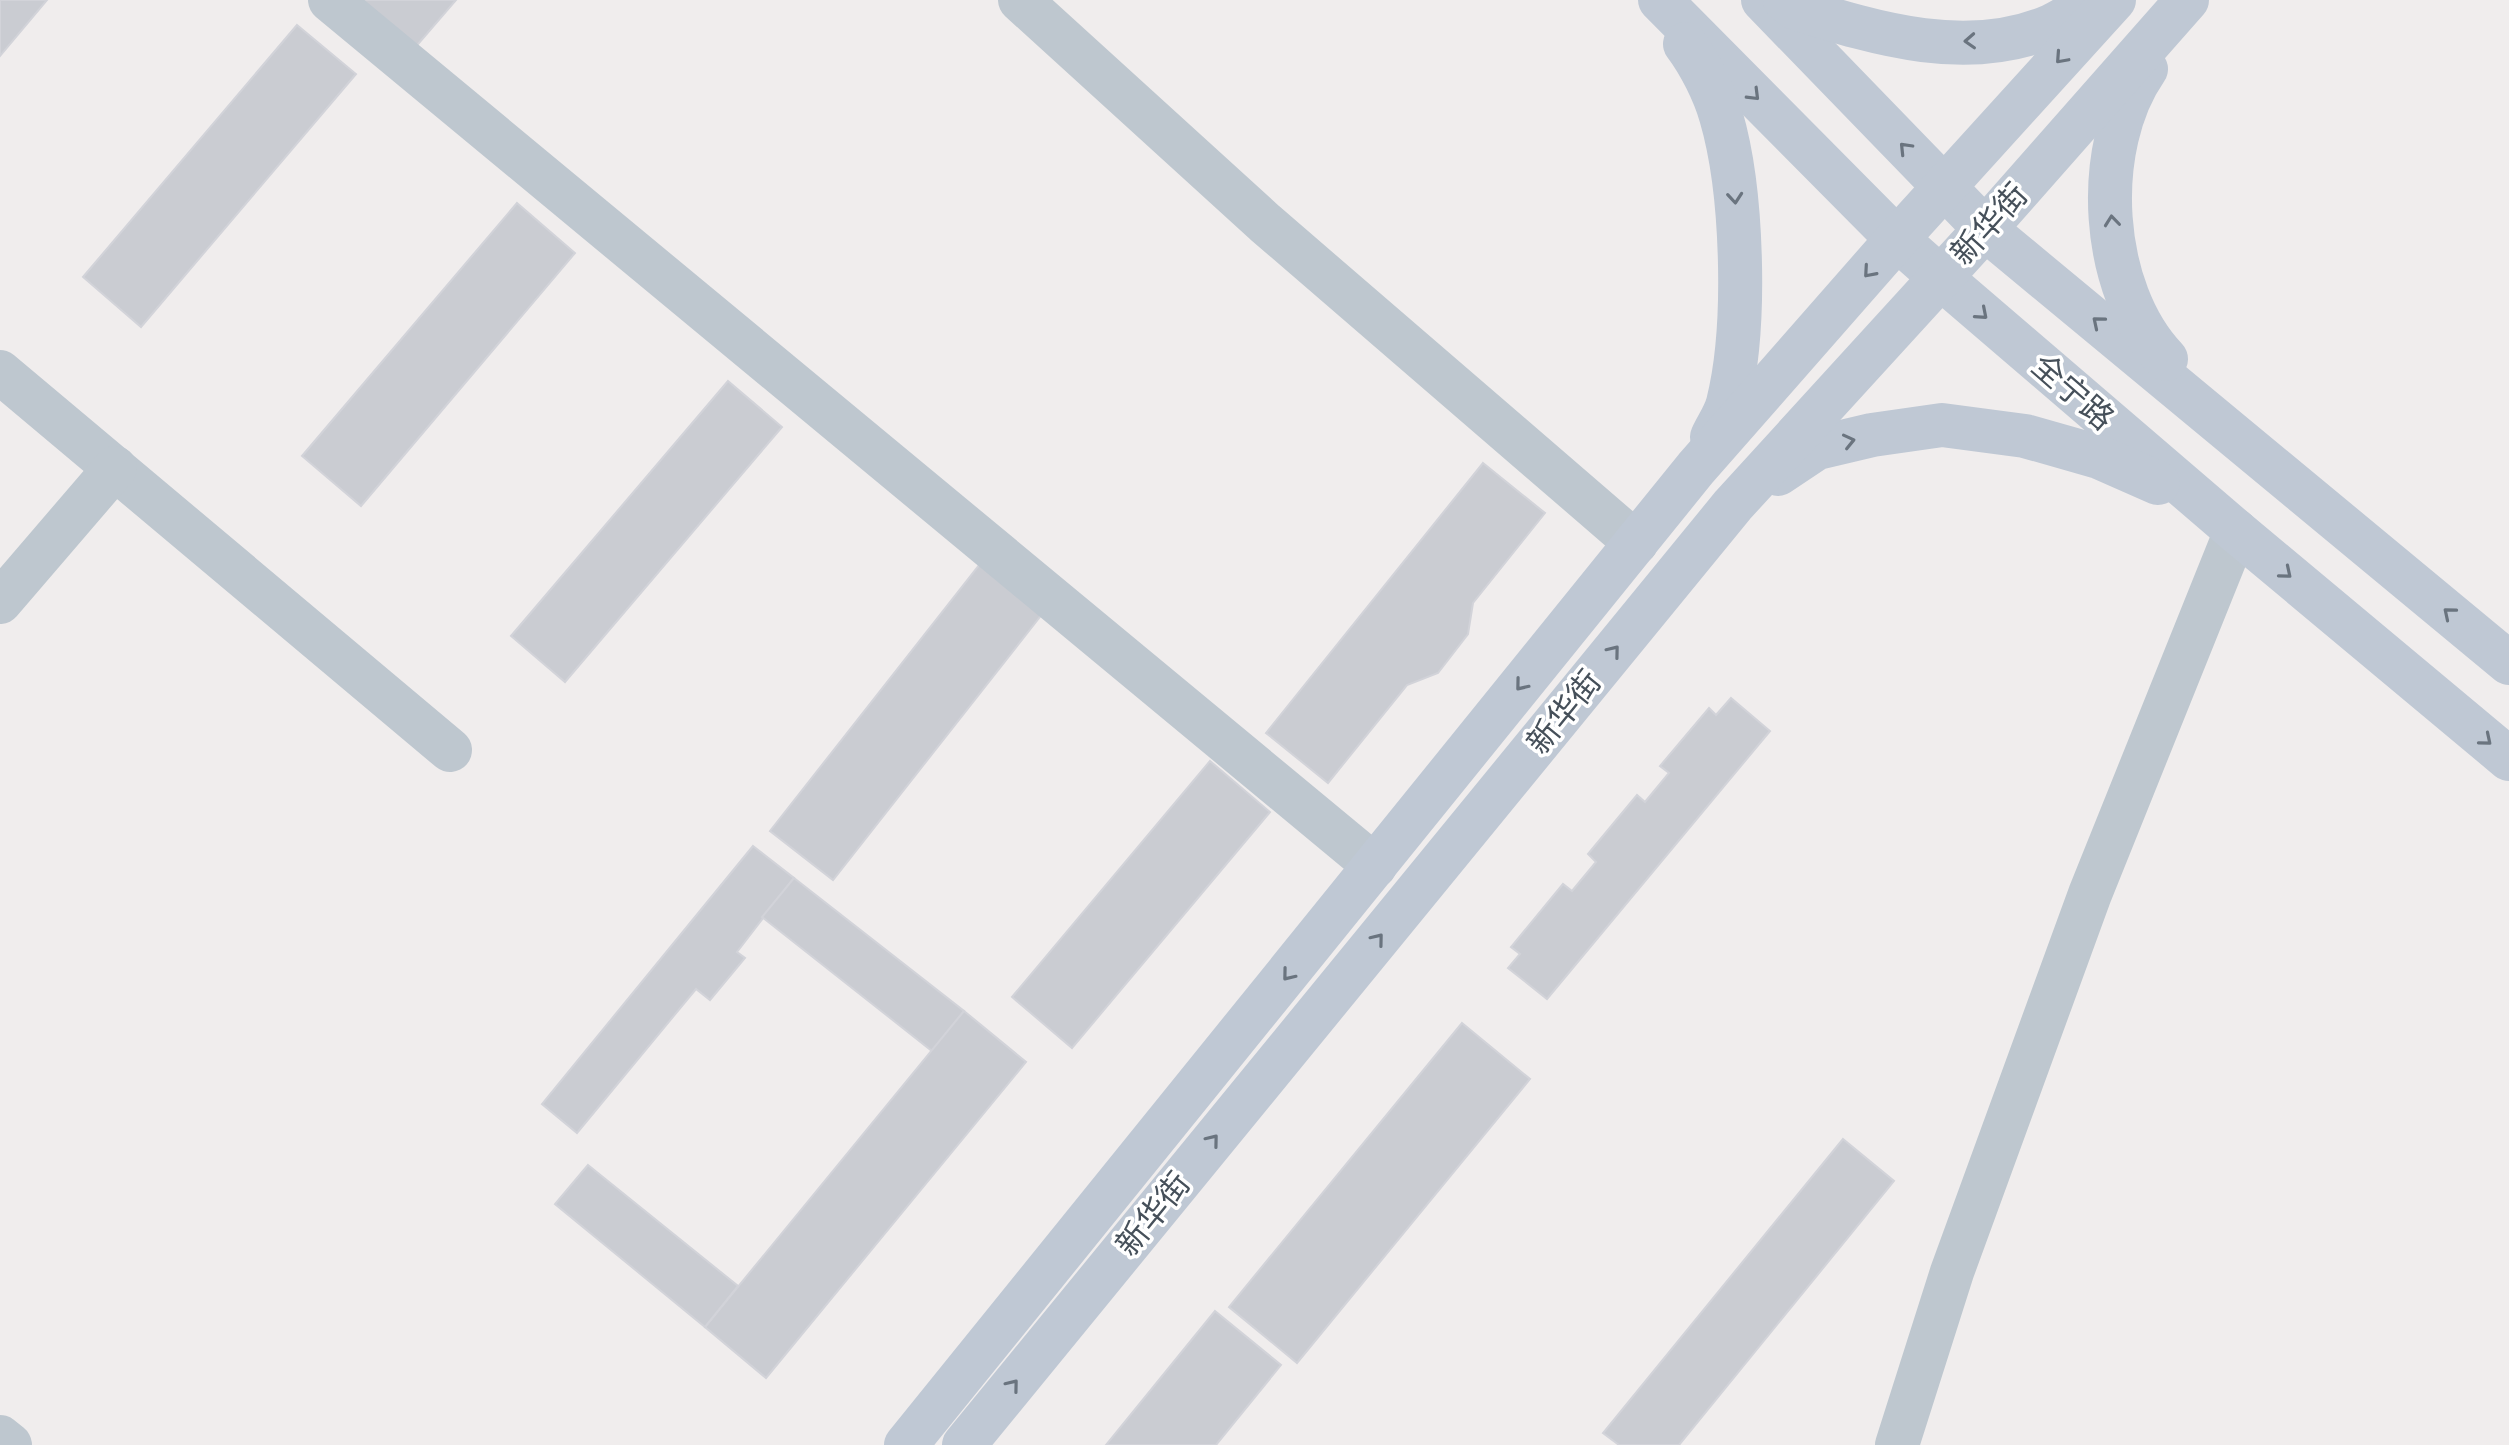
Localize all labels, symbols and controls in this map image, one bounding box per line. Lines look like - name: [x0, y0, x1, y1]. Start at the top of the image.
- one-way arrow: [1963, 32, 1976, 49]
- one-way arrow: [2057, 48, 2071, 63]
- one-way arrow: [1745, 86, 1759, 100]
- one-way arrow: [1900, 143, 1914, 157]
- street label: 新华街: [1940, 173, 2038, 275]
- one-way arrow: [1726, 192, 1743, 205]
- one-way arrow: [2104, 215, 2121, 228]
- one-way arrow: [1864, 262, 1878, 277]
- one-way arrow: [1973, 304, 1987, 318]
- one-way arrow: [2093, 317, 2107, 332]
- street label: 全宁路: [2022, 343, 2124, 441]
- one-way arrow: [1842, 433, 1855, 450]
- one-way arrow: [2277, 563, 2292, 578]
- one-way arrow: [2444, 608, 2458, 623]
- one-way arrow: [1604, 646, 1619, 660]
- street label: 新华街: [1516, 660, 1612, 764]
- one-way arrow: [1517, 676, 1531, 691]
- one-way arrow: [2477, 730, 2491, 745]
- one-way arrow: [1368, 934, 1383, 948]
- one-way arrow: [1283, 966, 1298, 980]
- one-way arrow: [1203, 1135, 1218, 1149]
- street label: 新华街: [1105, 1162, 1201, 1266]
- one-way arrow: [1003, 1379, 1018, 1394]

